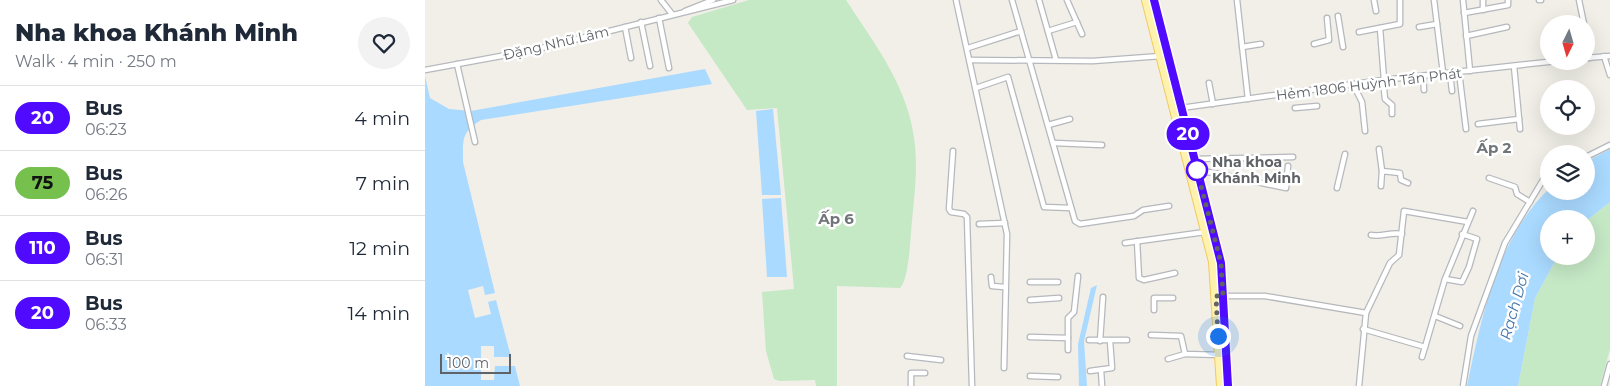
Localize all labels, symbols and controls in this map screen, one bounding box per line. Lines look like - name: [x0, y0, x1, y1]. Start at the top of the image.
- north arrow: [1540, 15, 1595, 70]
- map controls: [1540, 15, 1595, 265]
- button: heart: [358, 17, 410, 69]
- text: Nha khoa Khánh Minh: [15, 18, 298, 47]
- street label: Đặng Nhữ Lâm: [501, 22, 611, 64]
- text: Walk · 4 min · 250 m: [15, 52, 177, 71]
- street label: Hẻm 1806 Huỳnh Tấn Phát: [1275, 64, 1463, 104]
- button: locate: [1540, 80, 1595, 135]
- text: Bus: [85, 97, 123, 120]
- text: 20: [31, 107, 54, 129]
- text: 4 min: [354, 107, 410, 130]
- line badge: 20: [1165, 118, 1211, 150]
- text: 06:23: [85, 120, 127, 139]
- text: 20: [1177, 123, 1199, 145]
- district label: Ấp 2: [1476, 138, 1512, 157]
- button: layers: [1540, 145, 1595, 200]
- place label: Nha khoa Khánh Minh: [1212, 153, 1301, 187]
- marker: Nha khoa Khánh Minh: [1186, 159, 1208, 181]
- text: Bus: [85, 162, 123, 185]
- text: 75: [32, 172, 53, 194]
- text: 7 min: [356, 172, 410, 195]
- text: 06:26: [85, 185, 128, 204]
- district label: Ấp 6: [817, 209, 854, 228]
- button: +: [1540, 210, 1595, 265]
- text: Bus: [85, 227, 123, 250]
- text: 110: [29, 237, 56, 259]
- text: 12 min: [349, 237, 410, 260]
- text: 06:31: [85, 250, 124, 269]
- water label: Rạch Dơi: [1495, 269, 1533, 342]
- text: Bus: [85, 292, 123, 315]
- text: 20: [31, 302, 54, 324]
- text: 14 min: [347, 302, 410, 325]
- text: 06:33: [85, 315, 127, 334]
- your location: [1206, 324, 1231, 349]
- scale bar: [440, 351, 511, 374]
- text: 100 m: [447, 354, 489, 372]

